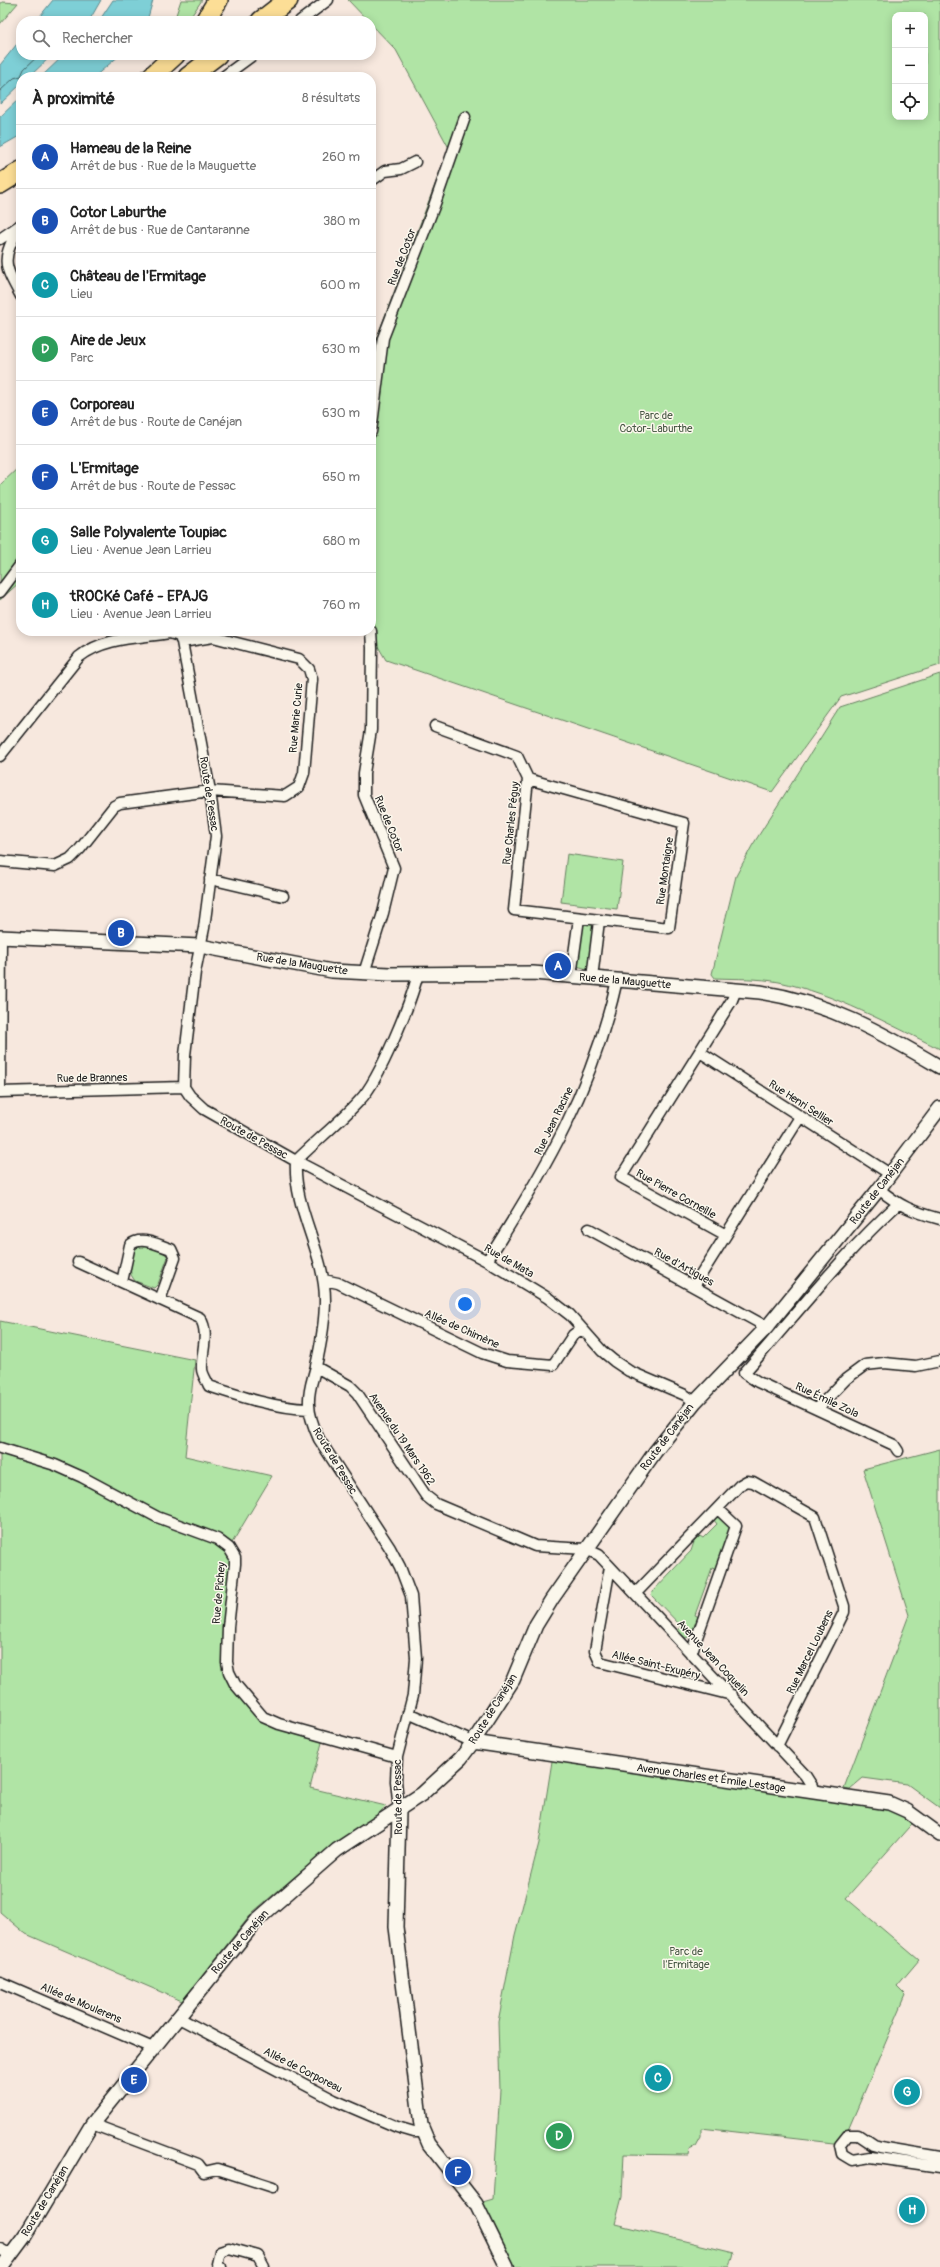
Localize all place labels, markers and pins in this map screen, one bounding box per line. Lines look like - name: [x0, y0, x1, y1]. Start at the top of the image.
- pin: B: [108, 918, 134, 948]
- pin: A: [545, 951, 571, 981]
- pin: C: [645, 2063, 671, 2093]
- pin: E: [121, 2065, 147, 2095]
- pin: G: [894, 2077, 920, 2107]
- pin: D: [546, 2121, 572, 2151]
- pin: F: [445, 2157, 471, 2187]
- pin: H: [899, 2195, 925, 2225]

